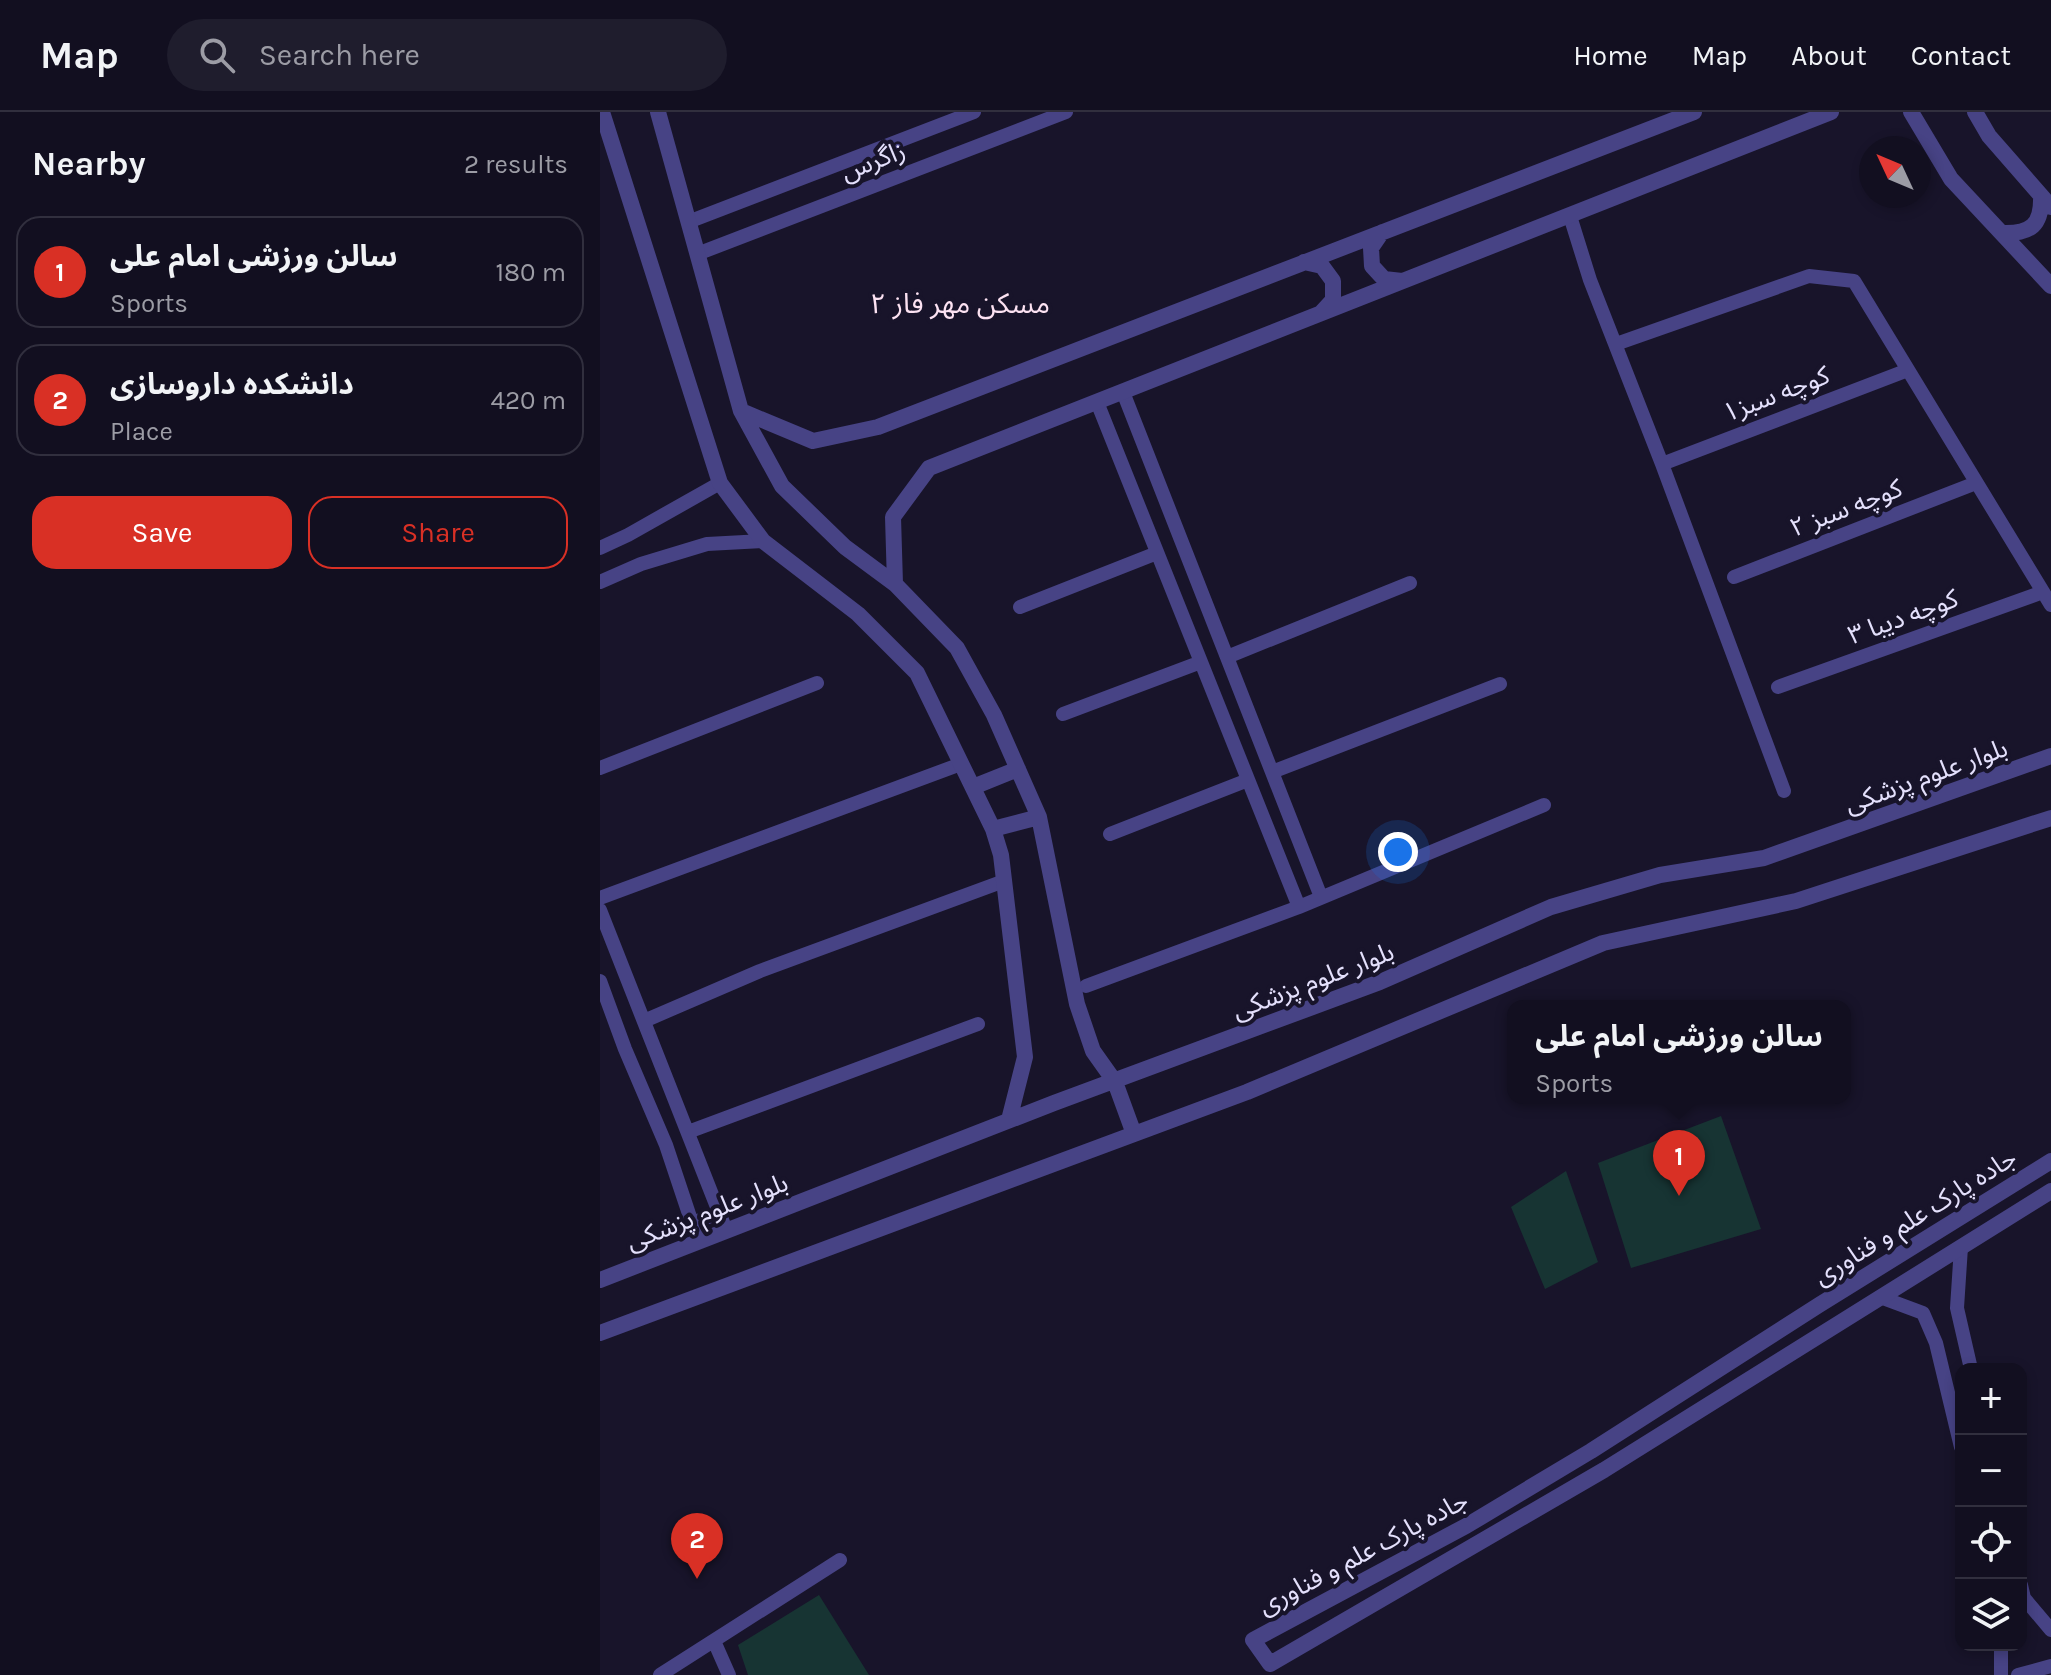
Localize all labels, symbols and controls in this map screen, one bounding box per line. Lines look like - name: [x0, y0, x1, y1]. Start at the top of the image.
- search box: [167, 19, 727, 91]
- text: Map: [40, 33, 119, 78]
- icon: search: [195, 33, 239, 77]
- text: Search here: [259, 37, 420, 73]
- text: Home: [1573, 39, 1648, 72]
- text: Map: [1692, 39, 1747, 72]
- text: About: [1791, 39, 1867, 72]
- text: Contact: [1911, 39, 2011, 72]
- street label: زاگرس: [836, 135, 910, 187]
- north arrow: [1859, 136, 1931, 208]
- text: Nearby: [32, 144, 146, 184]
- text: 2 results: [464, 149, 568, 180]
- text: سالن ورزشی امام علی: [110, 238, 398, 274]
- text: 1: [55, 257, 65, 288]
- text: 180 m: [496, 257, 566, 288]
- district label: مسکن مهر فاز ۲: [870, 287, 1050, 320]
- text: Sports: [110, 288, 188, 319]
- street label: کوچه سبز۱: [1718, 359, 1834, 429]
- text: دانشکده داروسازی: [110, 366, 354, 402]
- text: 2: [52, 385, 68, 416]
- text: 420 m: [490, 385, 566, 416]
- text: Place: [110, 416, 173, 447]
- street label: کوچه سبز ۲: [1785, 472, 1907, 545]
- button: Save: [32, 496, 292, 569]
- button: Share: [308, 496, 568, 569]
- street label: کوچه دیبا ۳: [1844, 583, 1963, 652]
- street label: بلوار علوم پزشکی: [1840, 732, 2013, 824]
- your location: [1378, 832, 1418, 872]
- street label: بلوار علوم پزشکی: [1228, 936, 1400, 1030]
- popup: [1507, 1000, 1851, 1104]
- text: سالن ورزشی امام علی: [1535, 1018, 1823, 1054]
- text: Sports: [1535, 1068, 1613, 1099]
- pin: 1: [1653, 1130, 1705, 1196]
- street label: جاده پارک علم و فناوری: [1808, 1142, 2024, 1295]
- street label: بلوار علوم پزشکی: [622, 1167, 794, 1261]
- map controls: [1955, 1363, 2027, 1651]
- button: +: [1955, 1363, 2027, 1435]
- button: −: [1955, 1435, 2027, 1507]
- street label: جاده پارک علم و فناوری: [1253, 1485, 1475, 1625]
- button: locate: [1955, 1507, 2027, 1579]
- pin: 2: [671, 1513, 723, 1579]
- button: layers: [1955, 1579, 2027, 1651]

